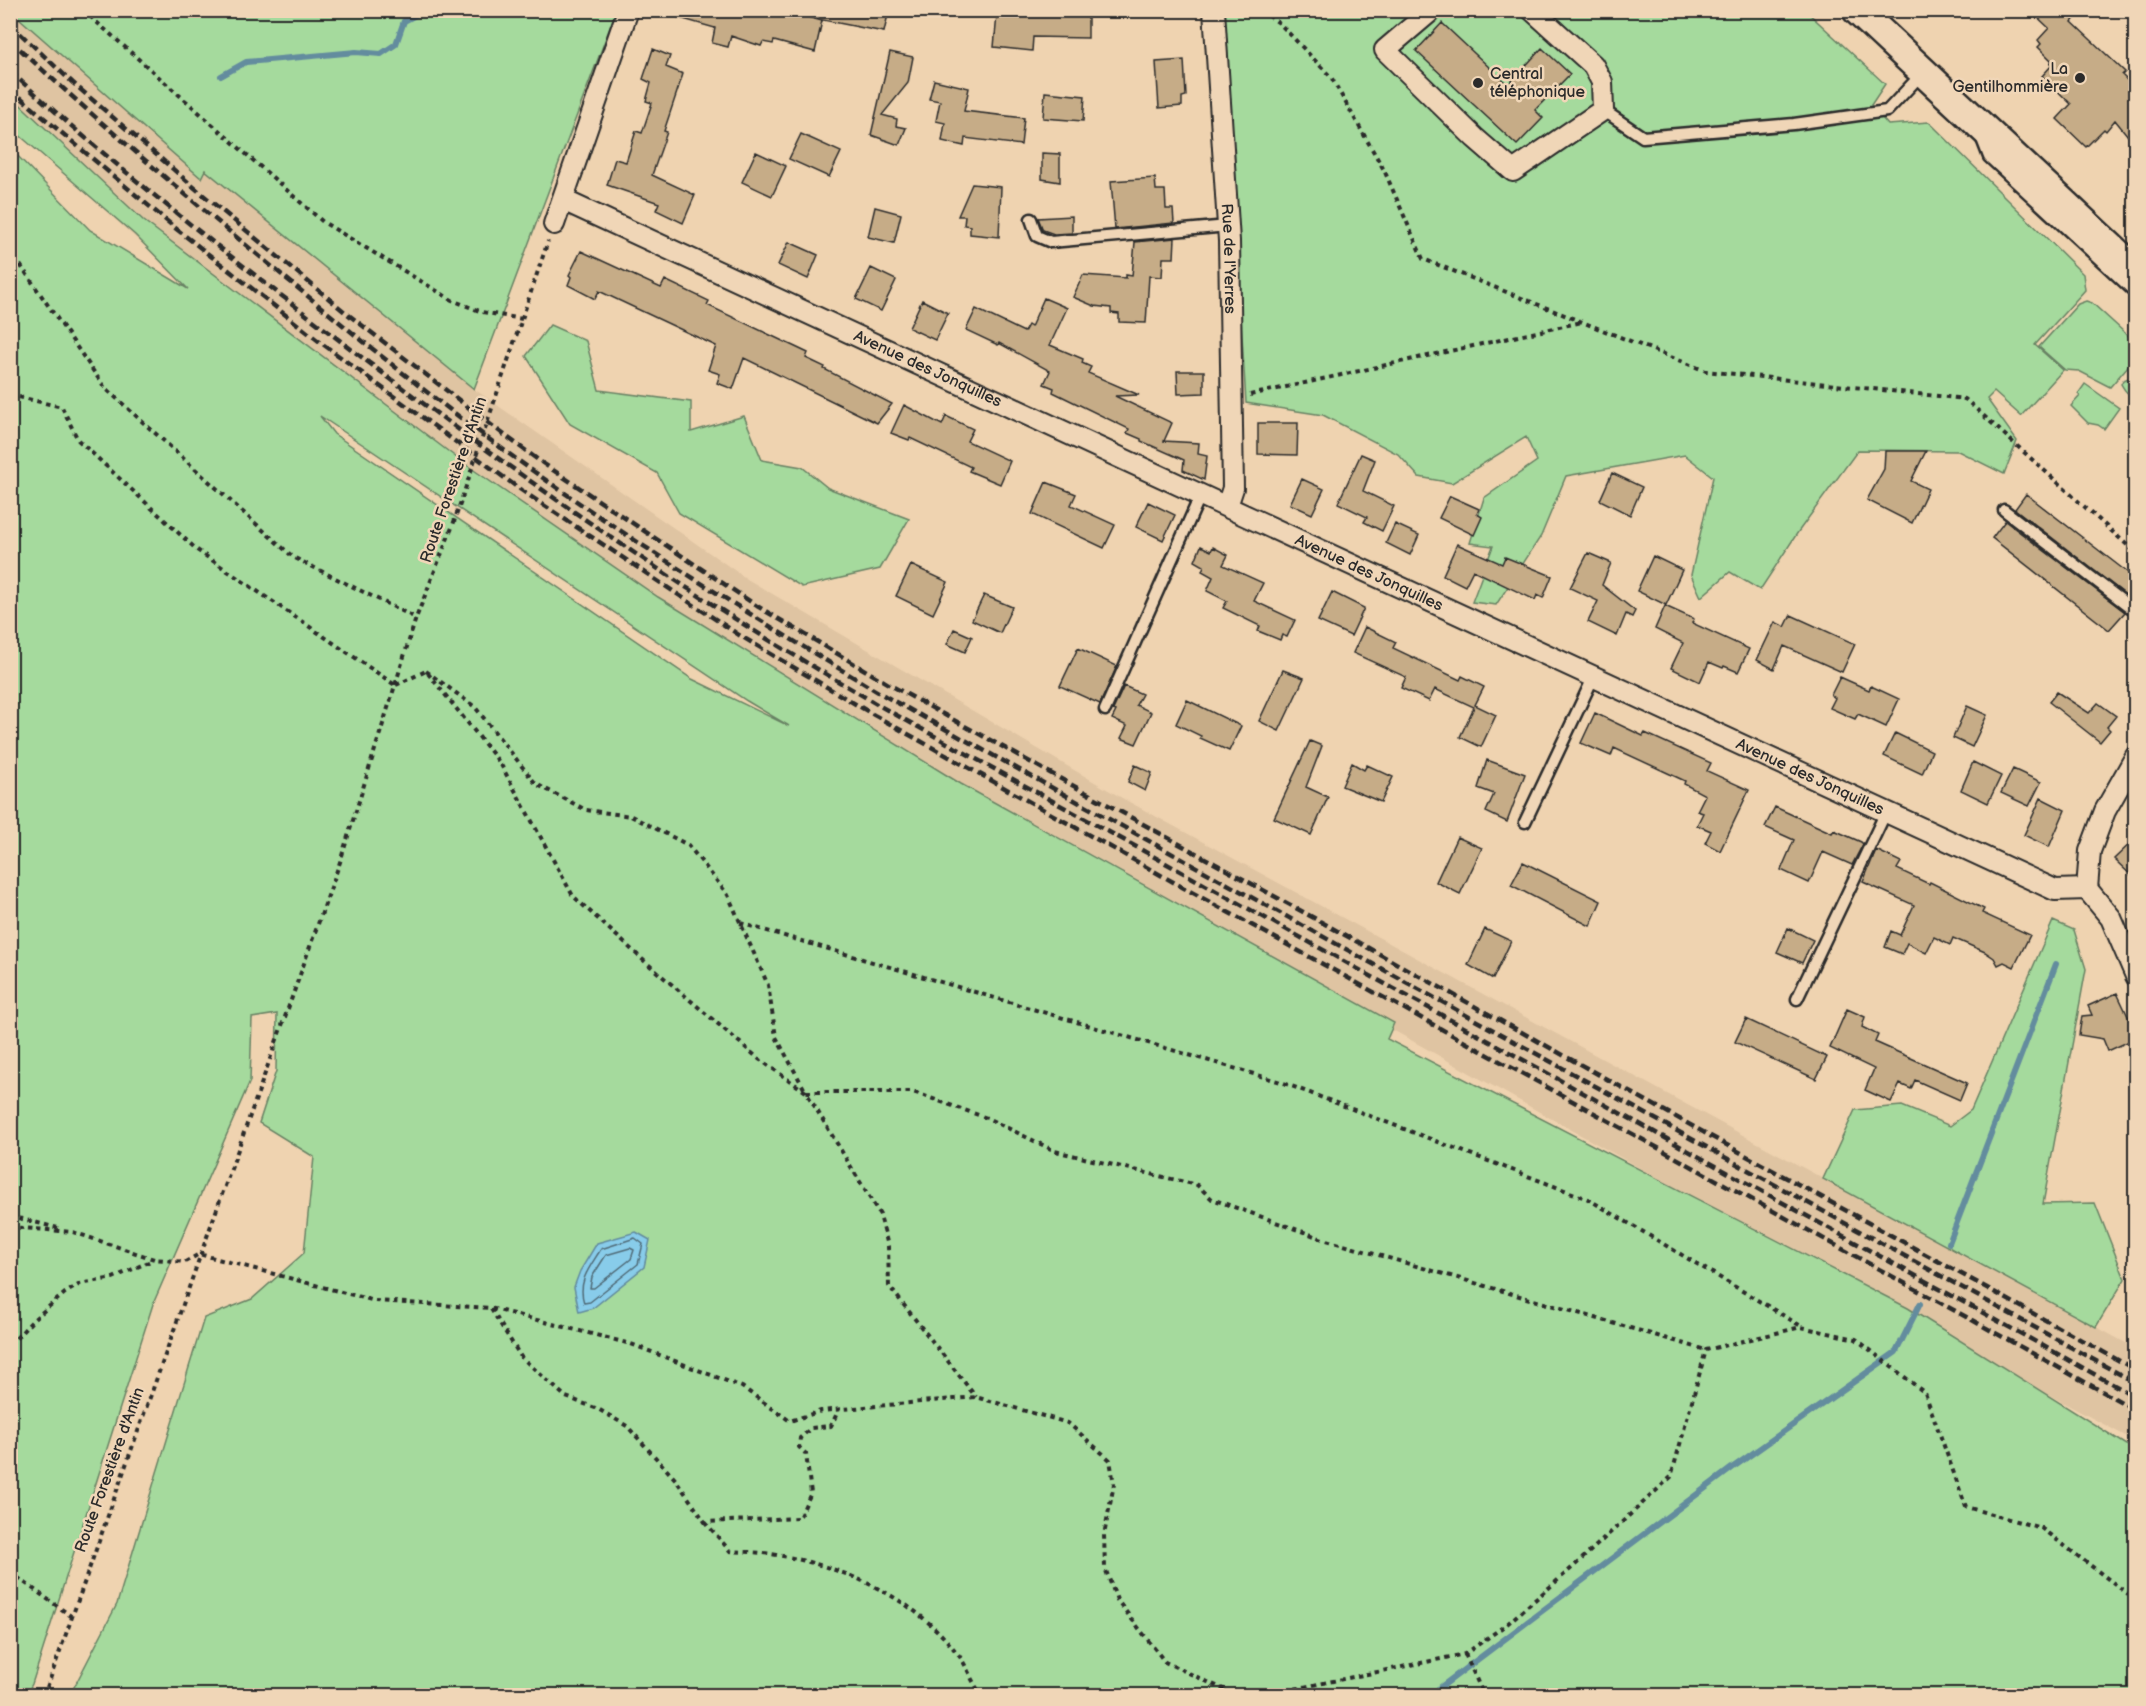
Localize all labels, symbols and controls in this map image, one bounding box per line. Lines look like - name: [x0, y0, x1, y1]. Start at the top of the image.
- place label: La Gentilhommière: [1953, 60, 2068, 97]
- place label: Central téléphonique: [1490, 65, 1585, 102]
- marker: La Gentilhommière: [2073, 71, 2087, 85]
- marker: Central téléphonique: [1471, 76, 1485, 90]
- street label: Rue de l'Yerres: [1217, 203, 1240, 314]
- street label: Avenue des Jonquilles: [851, 326, 1005, 411]
- street label: Route Forestière d'Antin: [417, 395, 491, 565]
- street label: Avenue des Jonquilles: [1292, 530, 1446, 615]
- street label: Avenue des Jonquilles: [1733, 734, 1887, 819]
- street label: Route Forestière d'Antin: [71, 1385, 149, 1555]

